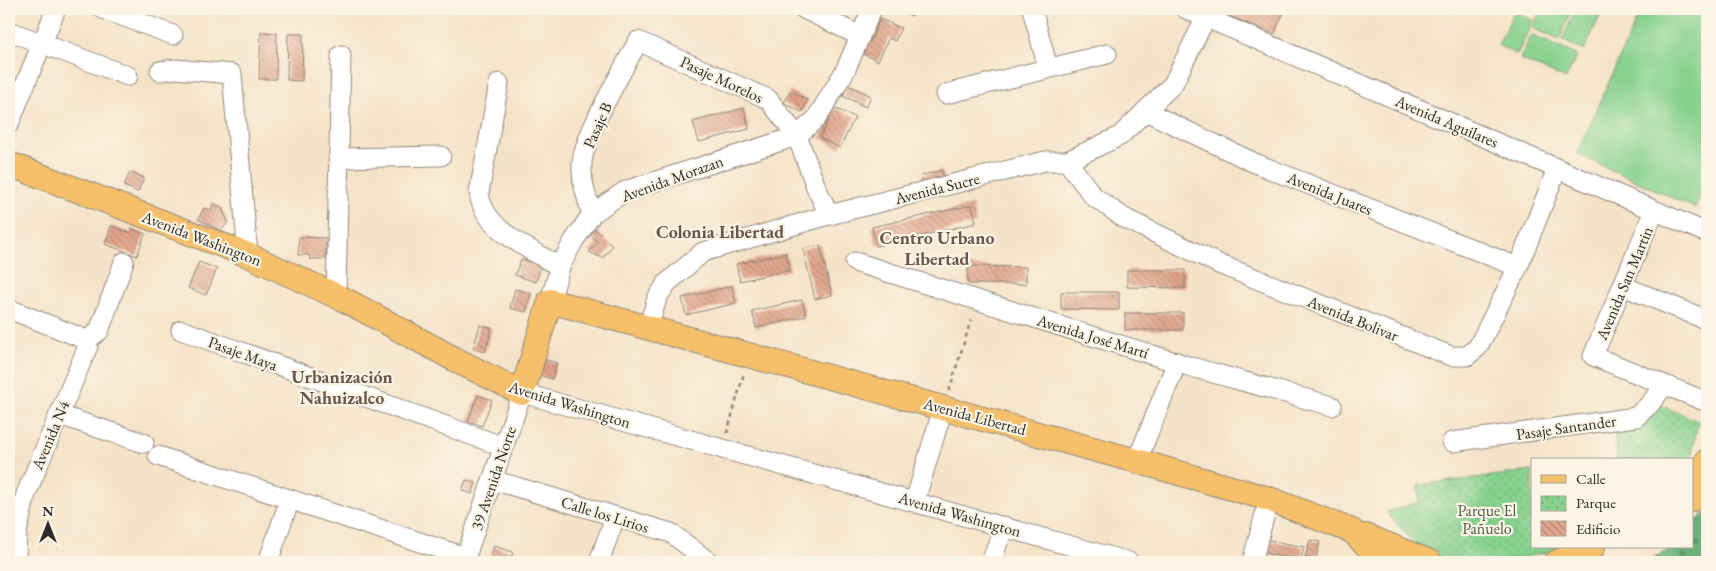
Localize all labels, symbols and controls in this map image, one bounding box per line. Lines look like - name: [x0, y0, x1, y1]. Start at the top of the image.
- street label: Pasaje Morelos: [677, 51, 767, 108]
- street label: Avenida Aguilares: [1391, 90, 1502, 153]
- street label: Pasaje B: [578, 99, 617, 152]
- street label: Avenida Morazan: [617, 150, 727, 207]
- street label: Avenida Juares: [1283, 167, 1375, 220]
- street label: Avenida Sucre: [892, 168, 982, 209]
- street label: Avenida Washington: [138, 206, 265, 271]
- district label: Colonia Libertad: [656, 220, 784, 243]
- street label: Avenida San Martin: [1591, 223, 1658, 344]
- district label: Centro Urbano Libertad: [880, 226, 994, 270]
- street label: Avenida Bolivar: [1303, 290, 1402, 346]
- street label: Avenida José Martí: [1034, 309, 1151, 363]
- street label: Pasaje Maya: [205, 331, 281, 376]
- district label: Urbanización Nahuizalco: [291, 365, 393, 409]
- street label: Avenida Washington: [505, 376, 634, 433]
- street label: Avenida Libertad: [920, 392, 1029, 441]
- street label: Avenida N4: [26, 397, 75, 474]
- street label: Pasaje Santander: [1515, 410, 1618, 445]
- street label: 39 Avenida Norte: [466, 423, 521, 533]
- legend: [1531, 458, 1694, 548]
- text: Calle: [1576, 469, 1606, 488]
- street label: Avenida Washington: [895, 487, 1024, 542]
- street label: Calle los Lirios: [558, 491, 651, 538]
- text: Parque: [1576, 493, 1616, 512]
- north arrow: [22, 498, 72, 548]
- park label: Parque El Pañuelo: [1458, 500, 1517, 539]
- text: N: [42, 502, 54, 520]
- text: Edificio: [1576, 519, 1620, 538]

